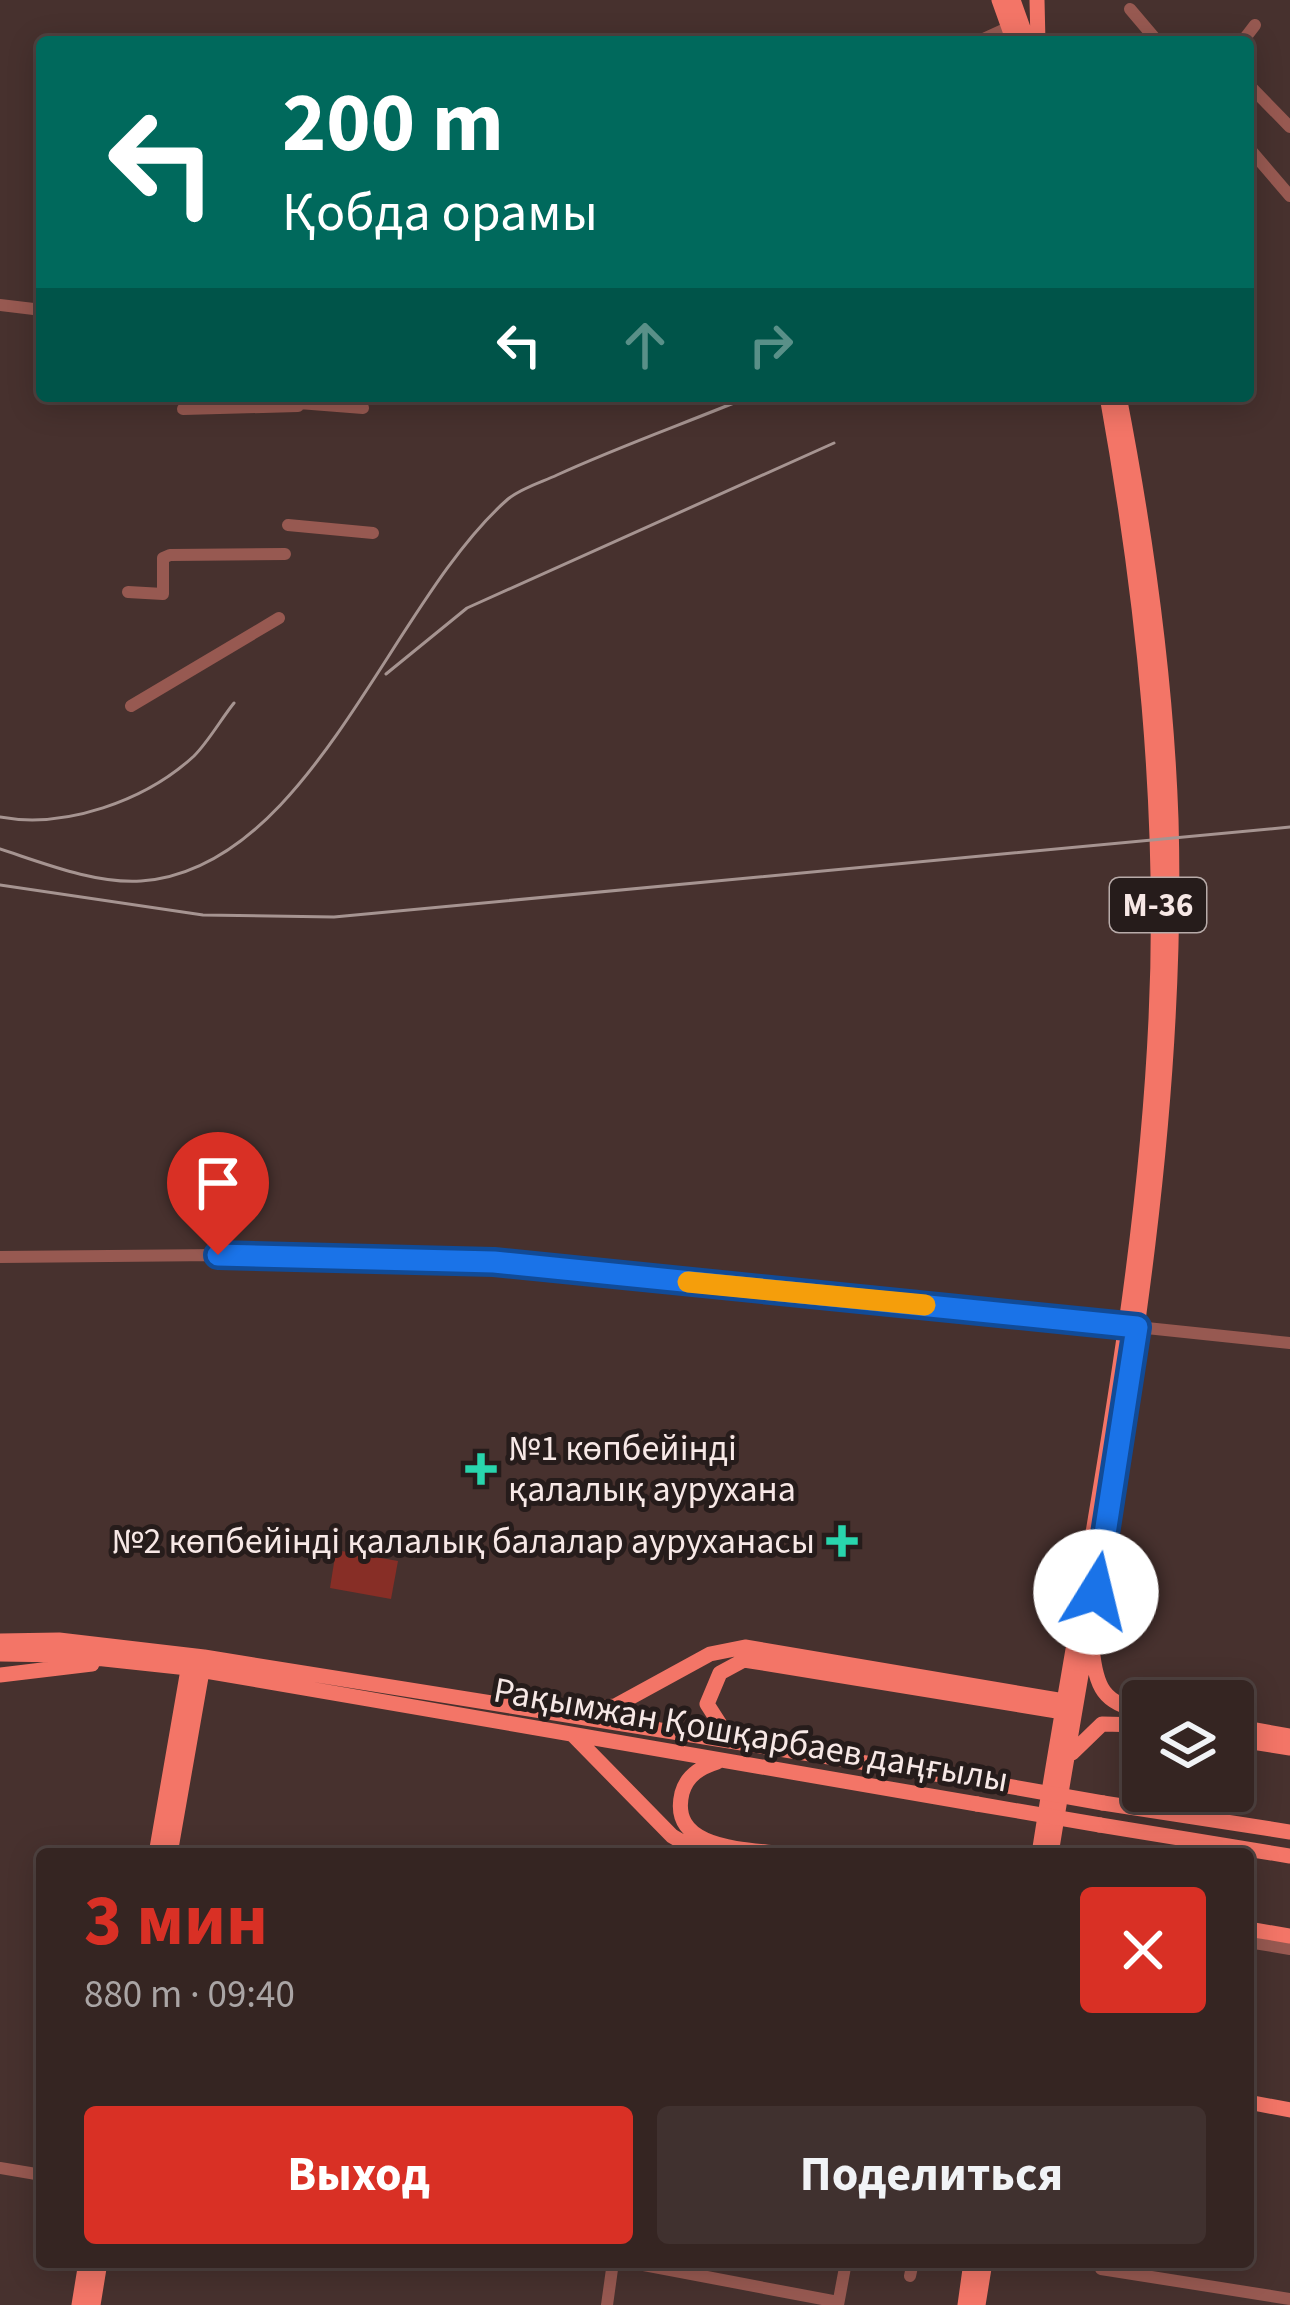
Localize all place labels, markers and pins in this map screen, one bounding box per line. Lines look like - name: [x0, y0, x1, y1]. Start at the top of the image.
- pin: [167, 1132, 269, 1255]
- place label: №1 көпбейінді қалалық аурухана: [508, 1423, 796, 1515]
- marker: №1 көпбейінді қалалық аурухана: [465, 1453, 497, 1485]
- place label: №2 көпбейінді қалалық балалар ауруханасы: [111, 1516, 815, 1567]
- marker: №2 көпбейінді қалалық балалар ауруханасы: [826, 1525, 858, 1557]

